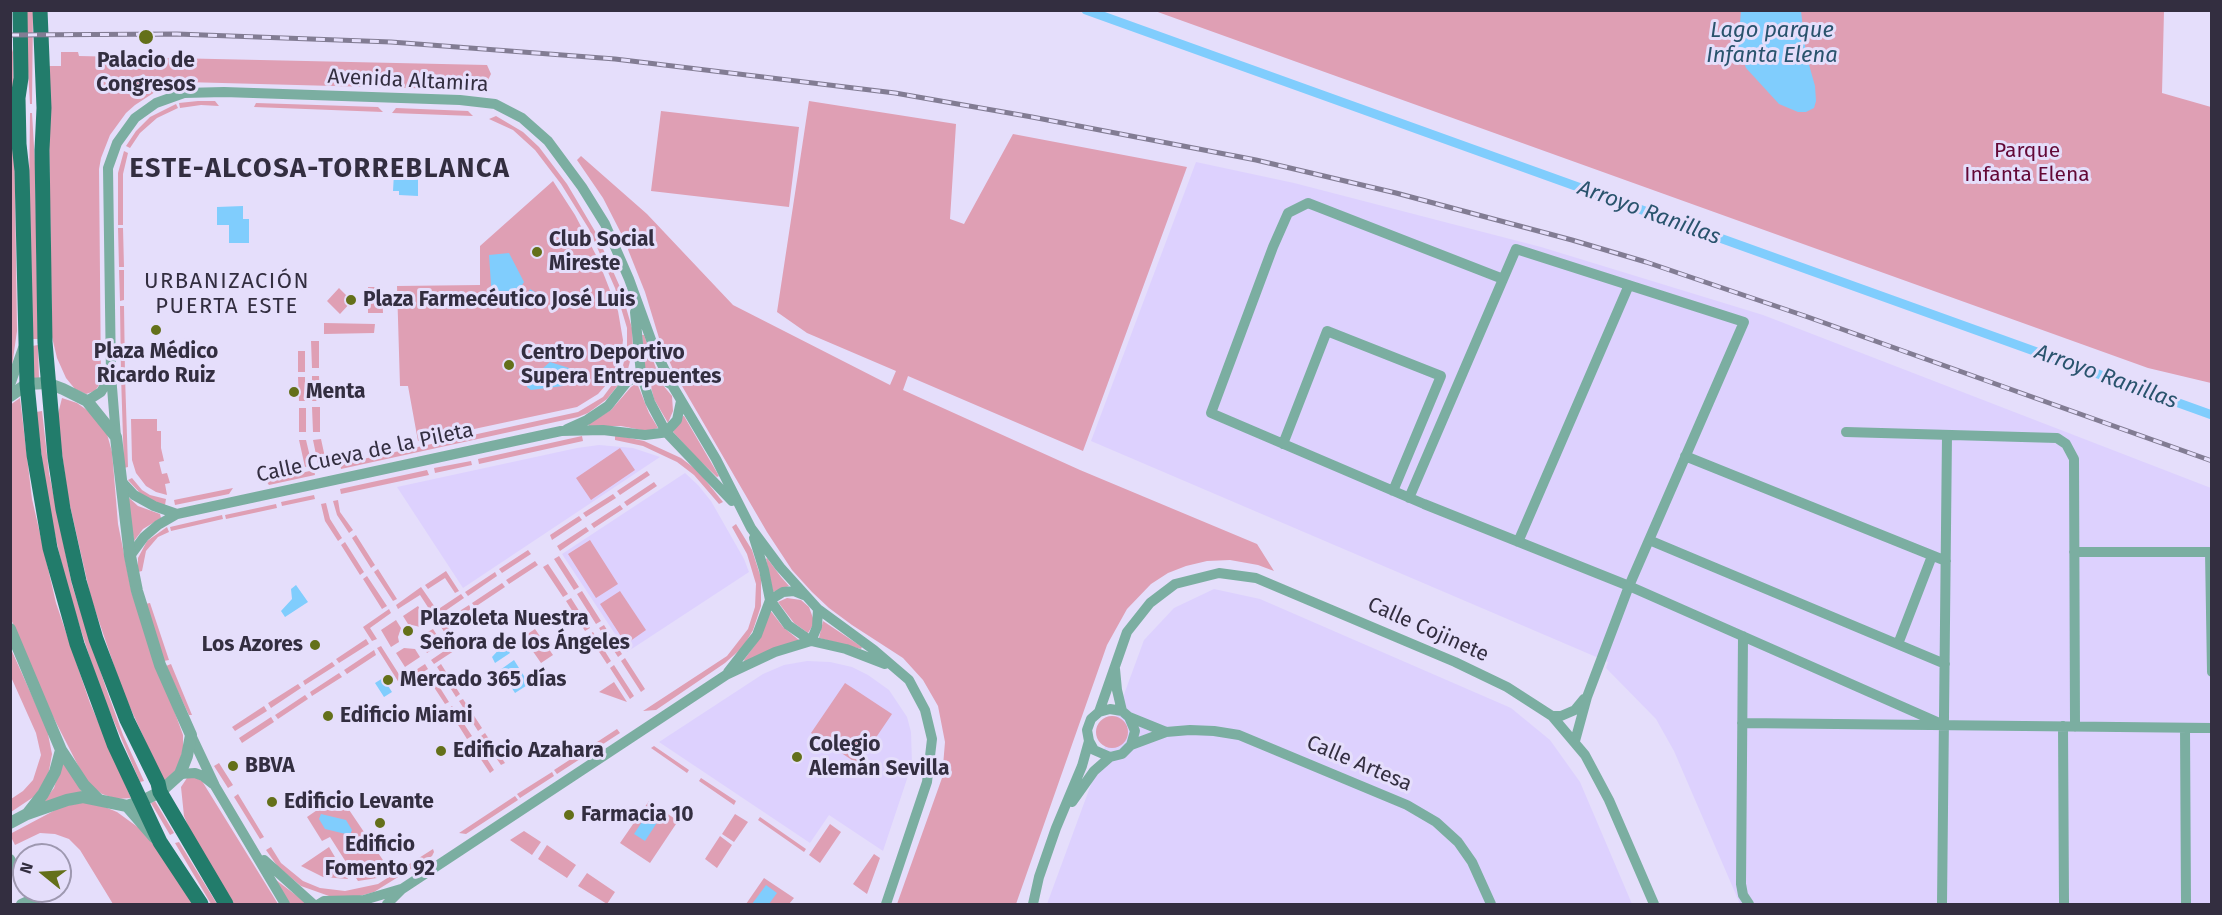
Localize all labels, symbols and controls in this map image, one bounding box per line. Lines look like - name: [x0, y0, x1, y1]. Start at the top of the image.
- water label: Lago parque Infanta Elena: [1706, 18, 1838, 70]
- marker: Palacio de Congresos: [137, 28, 155, 46]
- place label: Palacio de Congresos: [96, 48, 196, 98]
- street label: Avenida Altamira: [327, 64, 489, 98]
- park label: Parque Infanta Elena: [1964, 138, 2090, 188]
- district label: ESTE-ALCOSA-TORREBLANCA: [130, 153, 510, 185]
- water label: Arroyo Ranillas: [1574, 175, 1724, 251]
- place label: Club Social Mireste: [549, 227, 654, 277]
- marker: Club Social Mireste: [530, 245, 544, 259]
- district label: URBANIZACIÓN PUERTA ESTE: [144, 269, 310, 320]
- place label: Plaza Farmecéutico José Luis: [363, 287, 635, 313]
- marker: Plaza Farmecéutico José Luis: [344, 293, 358, 307]
- marker: Plaza Médico Ricardo Ruiz: [149, 323, 163, 337]
- place label: Plaza Médico Ricardo Ruiz: [94, 339, 218, 389]
- water label: Arroyo Ranillas: [2031, 339, 2181, 415]
- place label: Centro Deportivo Supera Entrepuentes: [521, 340, 721, 390]
- marker: Centro Deportivo Supera Entrepuentes: [502, 358, 516, 372]
- place label: Menta: [306, 379, 366, 405]
- marker: Menta: [287, 385, 301, 399]
- street label: Calle Cueva de la Pileta: [254, 418, 476, 488]
- street label: Calle Cojinete: [1364, 592, 1492, 668]
- place label: Plazoleta Nuestra Señora de los Ángeles: [420, 606, 630, 656]
- marker: Plazoleta Nuestra Señora de los Ángeles: [401, 624, 415, 638]
- place label: Los Azores: [202, 632, 303, 658]
- marker: Los Azores: [308, 638, 322, 652]
- place label: Mercado 365 días: [400, 667, 566, 693]
- marker: Mercado 365 días: [381, 673, 395, 687]
- place label: Edificio Miami: [340, 703, 473, 729]
- marker: Edificio Miami: [321, 709, 335, 723]
- street label: Calle Artesa: [1303, 731, 1415, 797]
- place label: Colegio Alemán Sevilla: [809, 732, 949, 782]
- place label: Edificio Azahara: [453, 738, 604, 764]
- marker: Edificio Azahara: [434, 744, 448, 758]
- marker: Colegio Alemán Sevilla: [790, 750, 804, 764]
- place label: BBVA: [245, 753, 295, 779]
- marker: BBVA: [226, 759, 240, 773]
- place label: Edificio Levante: [284, 789, 434, 815]
- marker: Edificio Levante: [265, 795, 279, 809]
- place label: Farmacia 10: [581, 802, 694, 828]
- marker: Farmacia 10: [562, 808, 576, 822]
- marker: Edificio Fomento 92: [373, 816, 387, 830]
- place label: Edificio Fomento 92: [325, 832, 435, 882]
- north arrow: [12, 843, 72, 903]
- text: N: [16, 860, 37, 876]

